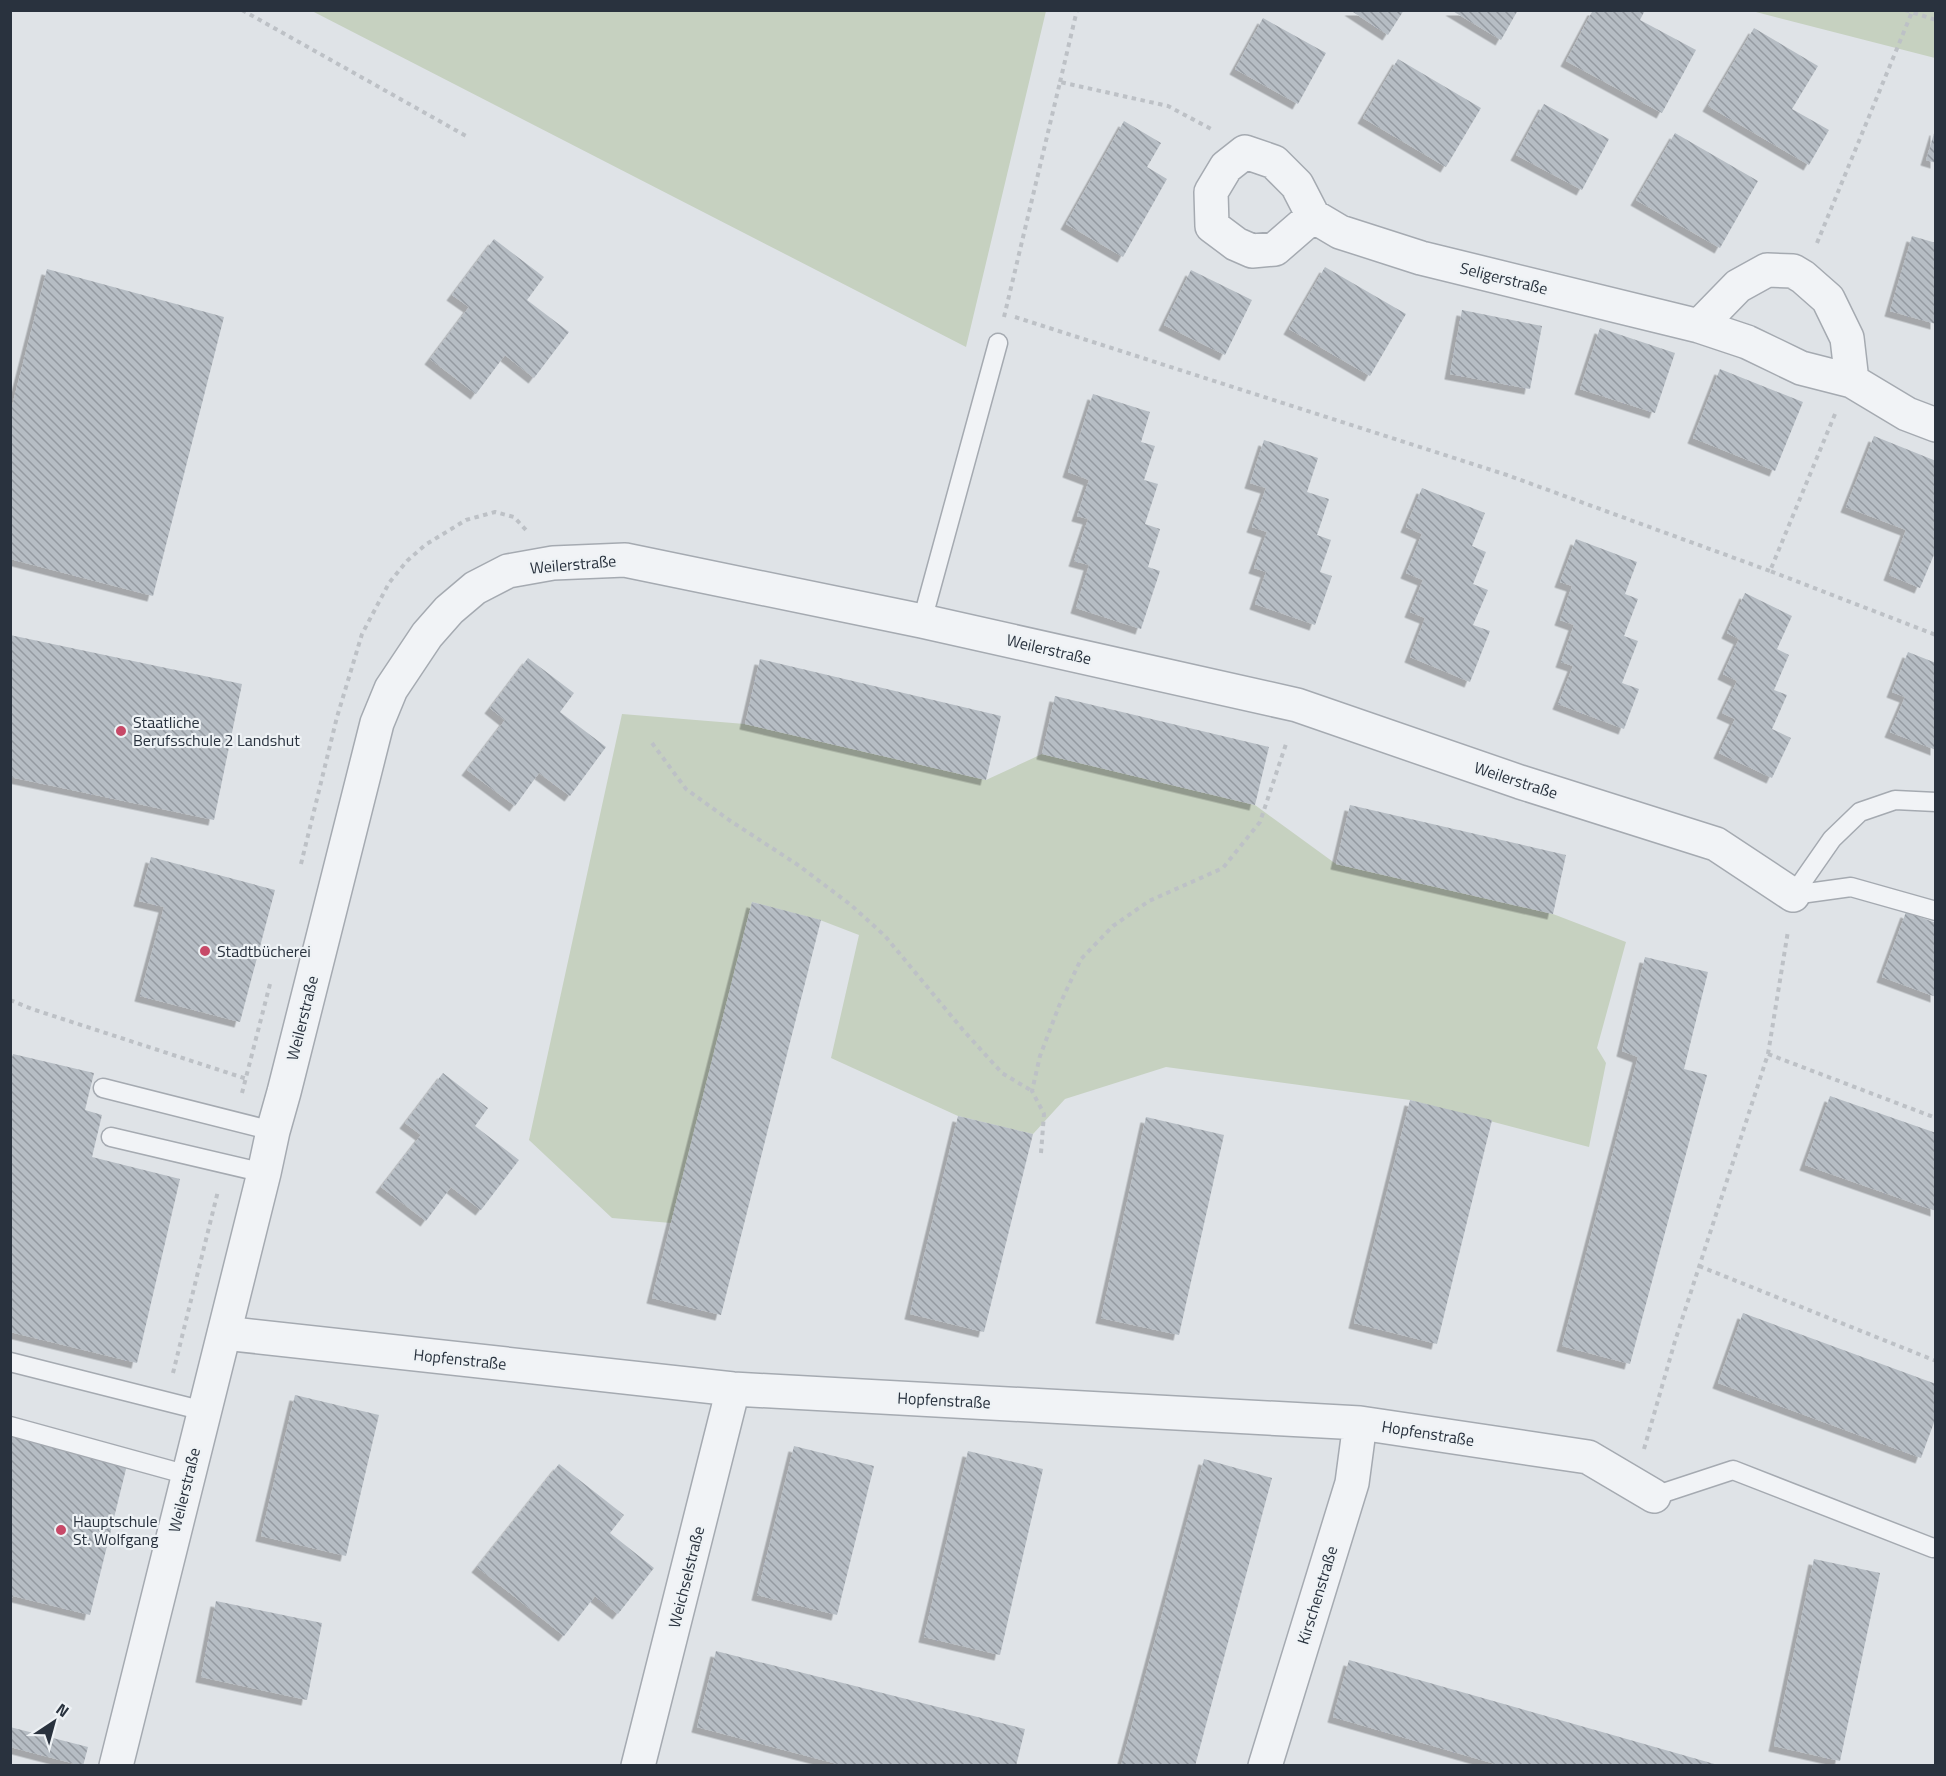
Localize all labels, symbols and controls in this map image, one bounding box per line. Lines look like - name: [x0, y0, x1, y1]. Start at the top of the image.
- street label: Seligerstraße: [1458, 256, 1550, 300]
- street label: Weilerstraße: [529, 548, 617, 580]
- street label: Weilerstraße: [1004, 628, 1094, 670]
- place label: Staatliche Berufsschule 2 Landshut: [133, 710, 300, 752]
- marker: Staatliche Berufsschule 2 Landshut: [114, 724, 128, 738]
- street label: Weilerstraße: [1471, 755, 1561, 805]
- place label: Stadtbücherei: [217, 939, 311, 963]
- marker: Stadtbücherei: [198, 944, 212, 958]
- street label: Weilerstraße: [280, 973, 324, 1063]
- street label: Hopfenstraße: [412, 1342, 508, 1376]
- street label: Hopfenstraße: [897, 1386, 991, 1414]
- street label: Hopfenstraße: [1380, 1414, 1476, 1452]
- street label: Weilerstraße: [162, 1445, 206, 1535]
- place label: Hauptschule St. Wolfgang: [73, 1509, 158, 1551]
- marker: Hauptschule St. Wolfgang: [54, 1523, 68, 1537]
- street label: Weichselstraße: [662, 1524, 710, 1630]
- street label: Kirschenstraße: [1291, 1543, 1343, 1647]
- north arrow: [24, 1692, 84, 1752]
- text: N: [51, 1697, 74, 1723]

